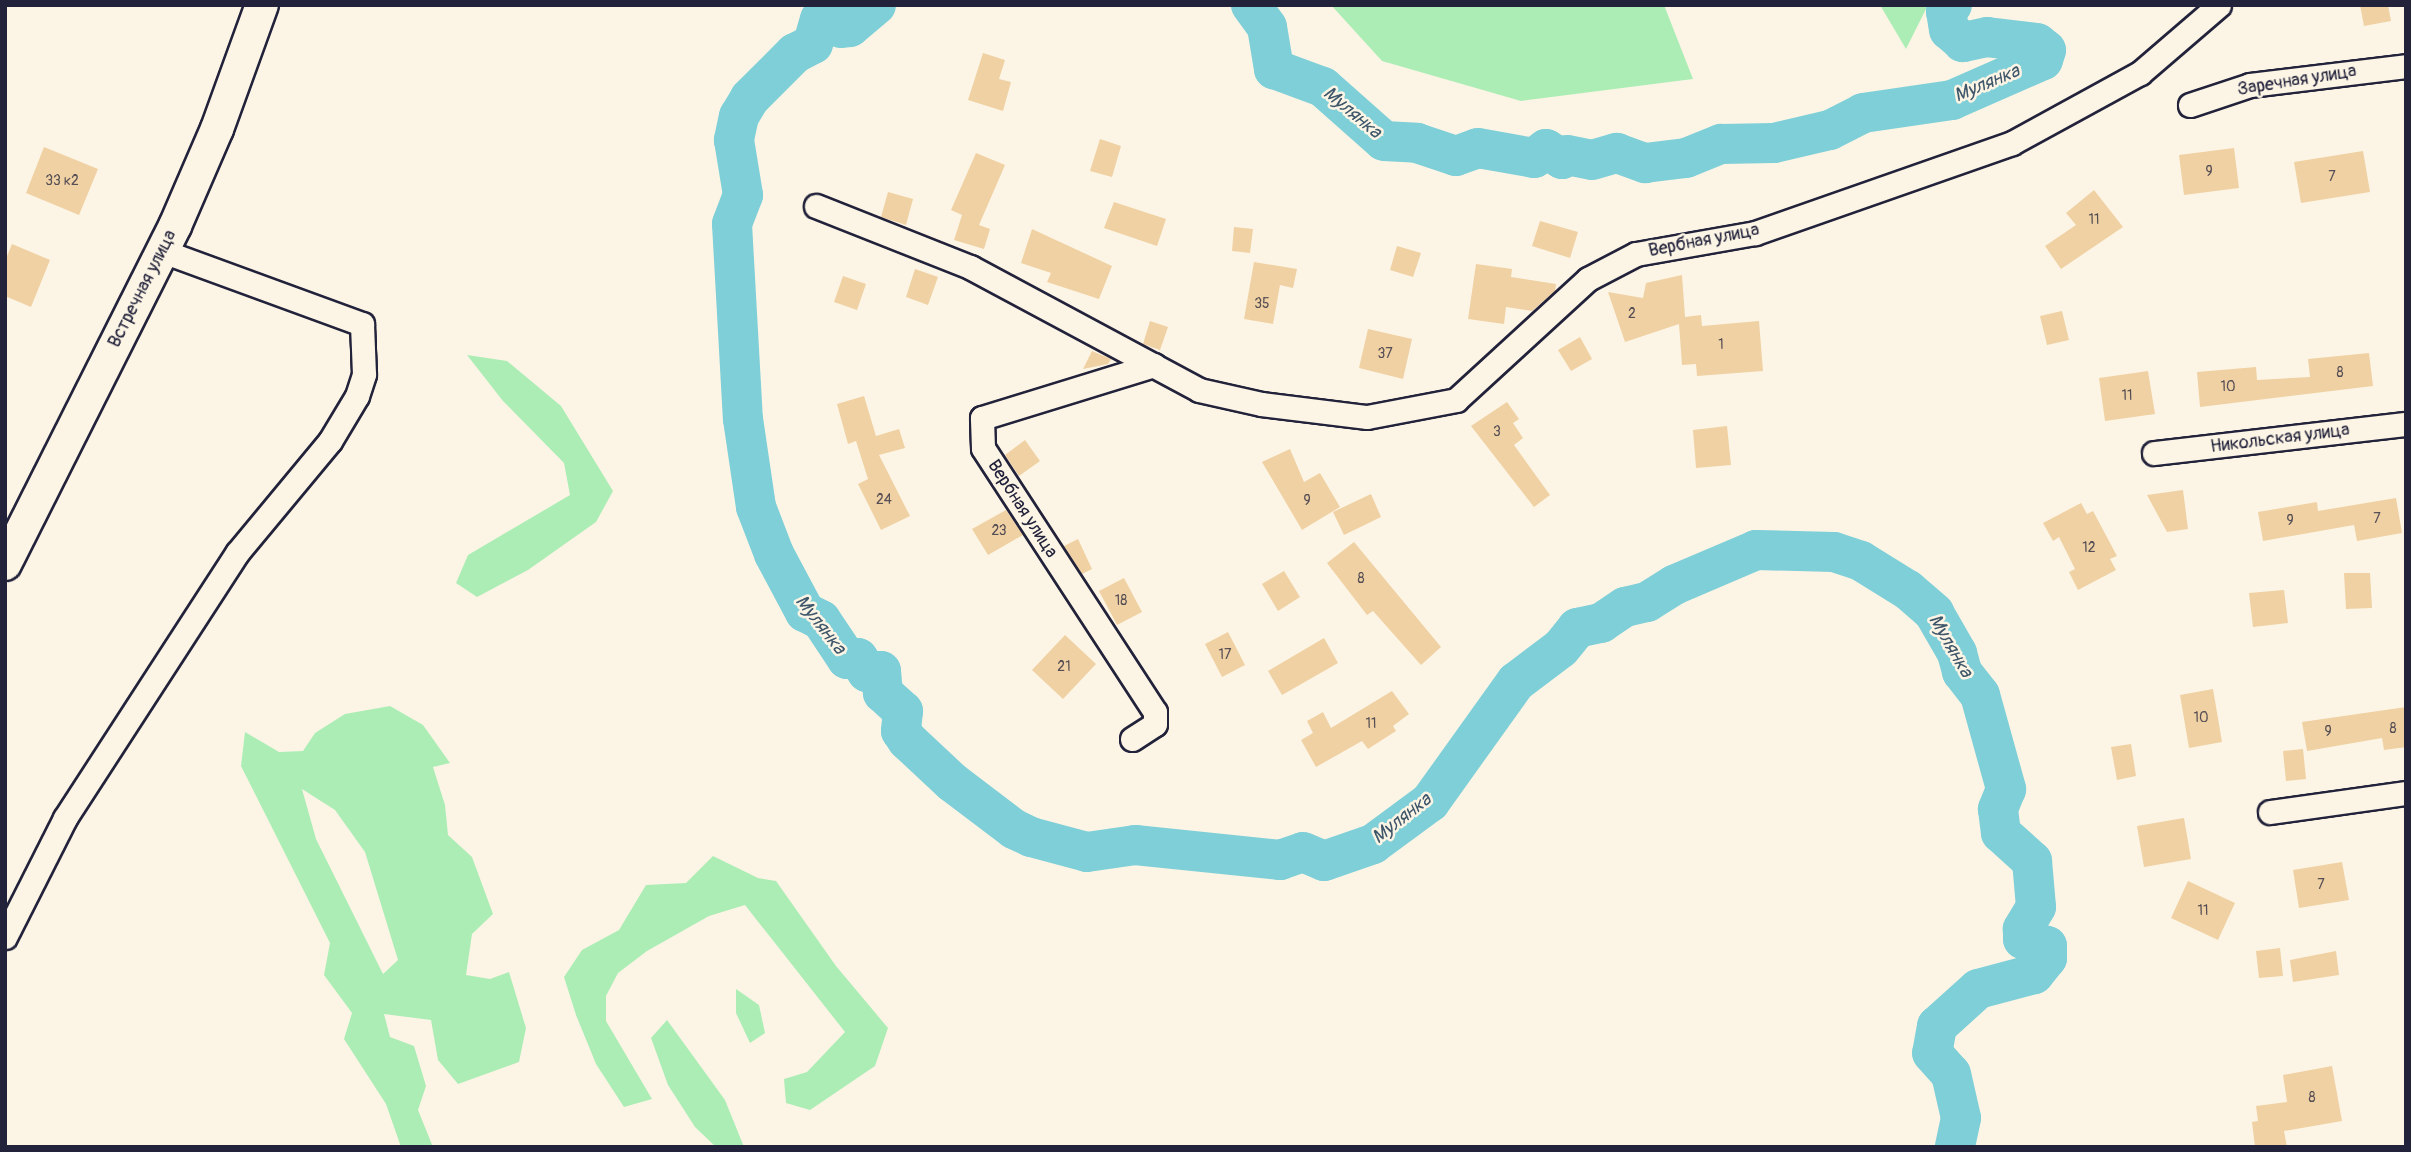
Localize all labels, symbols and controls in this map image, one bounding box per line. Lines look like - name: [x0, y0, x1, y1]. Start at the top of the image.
- water label: Мулянка: [1951, 60, 2023, 108]
- street label: Заречная улица: [2236, 61, 2358, 101]
- water label: Мулянка: [1318, 82, 1386, 144]
- house number: 9: [2205, 164, 2213, 180]
- house number: 7: [2328, 169, 2336, 185]
- house number: 33 к2: [45, 173, 79, 189]
- house number: 11: [2089, 212, 2099, 228]
- street label: Вербная улица: [1647, 220, 1761, 262]
- street label: Встречная улица: [104, 227, 182, 351]
- house number: 35: [1254, 296, 1270, 312]
- house number: 2: [1628, 306, 1636, 322]
- house number: 1: [1718, 337, 1724, 353]
- house number: 37: [1377, 346, 1393, 362]
- house number: 8: [2336, 365, 2344, 381]
- house number: 10: [2220, 379, 2236, 395]
- house number: 11: [2122, 388, 2132, 404]
- street label: Никольская улица: [2209, 420, 2351, 458]
- house number: 3: [1493, 424, 1501, 440]
- street label: Вербная улица: [982, 456, 1062, 562]
- house number: 24: [876, 492, 892, 508]
- house number: 9: [1303, 493, 1311, 509]
- house number: 7: [2373, 511, 2381, 527]
- house number: 9: [2286, 513, 2294, 529]
- house number: 23: [991, 523, 1007, 539]
- house number: 12: [2082, 540, 2096, 556]
- house number: 8: [1357, 571, 1365, 587]
- water label: Мулянка: [790, 591, 850, 659]
- house number: 18: [1115, 593, 1127, 609]
- water label: Мулянка: [1923, 610, 1977, 682]
- house number: 17: [1219, 647, 1231, 663]
- house number: 21: [1057, 659, 1071, 675]
- house number: 10: [2193, 710, 2209, 726]
- house number: 11: [1366, 716, 1376, 732]
- house number: 8: [2389, 721, 2397, 737]
- house number: 9: [2324, 724, 2332, 740]
- water label: Мулянка: [1368, 789, 1436, 849]
- house number: 7: [2317, 877, 2325, 893]
- house number: 11: [2198, 903, 2208, 919]
- house number: 8: [2308, 1090, 2316, 1106]

